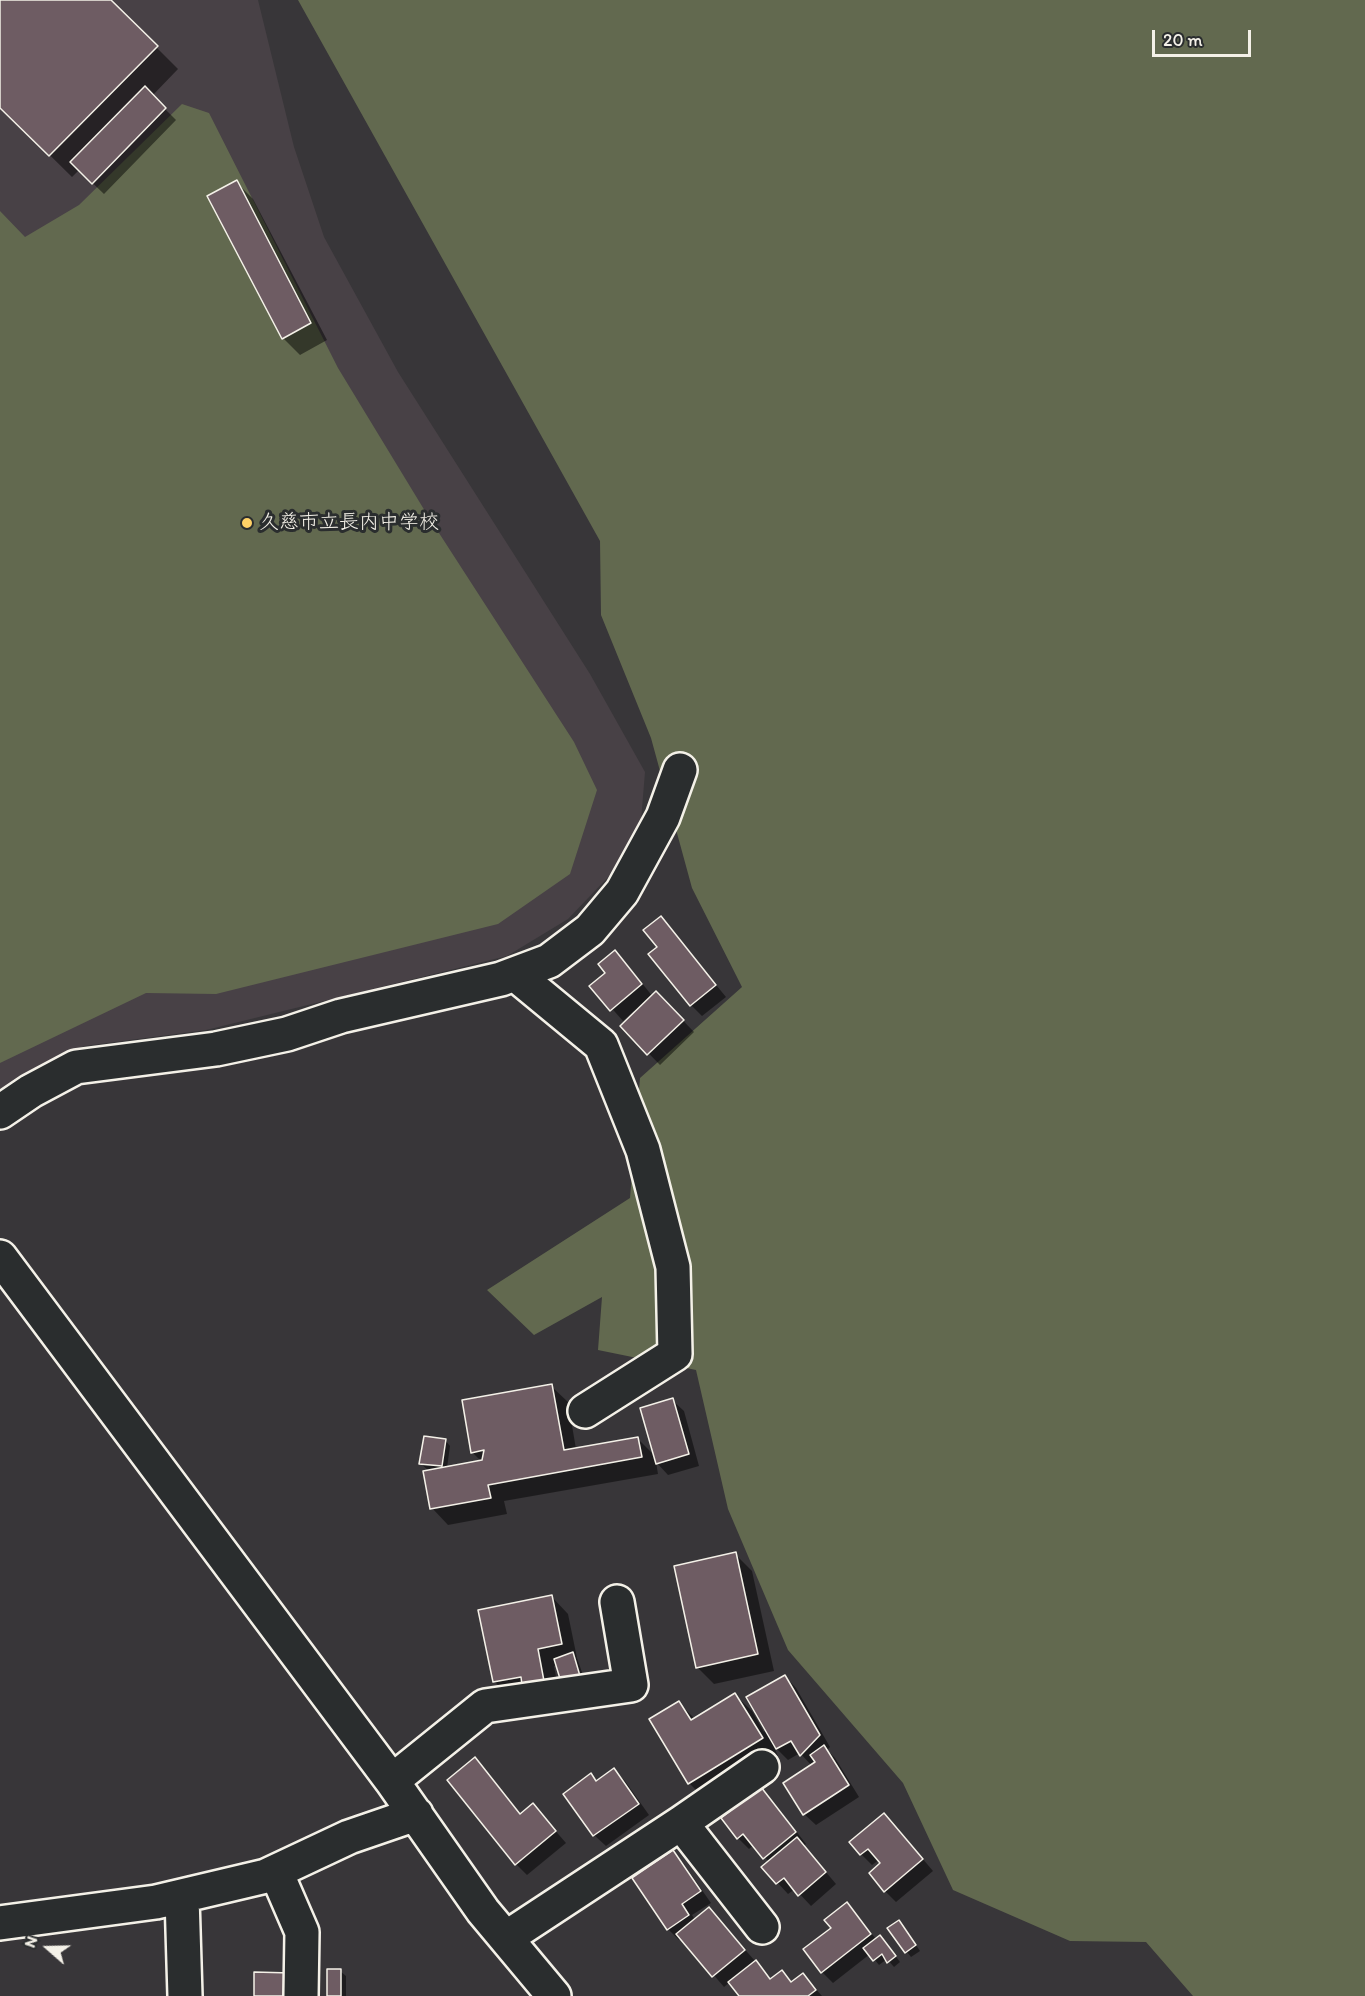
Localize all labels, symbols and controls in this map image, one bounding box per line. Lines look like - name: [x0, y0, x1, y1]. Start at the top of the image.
- scale bar: [1155, 18, 1254, 56]
- text: 20 m: [1163, 29, 1203, 51]
- place label: 久慈市立長内中学校: [259, 511, 439, 535]
- marker: 久慈市立長内中学校: [240, 516, 254, 530]
- north arrow: [18, 1918, 78, 1978]
- text: N: [20, 1933, 41, 1950]

